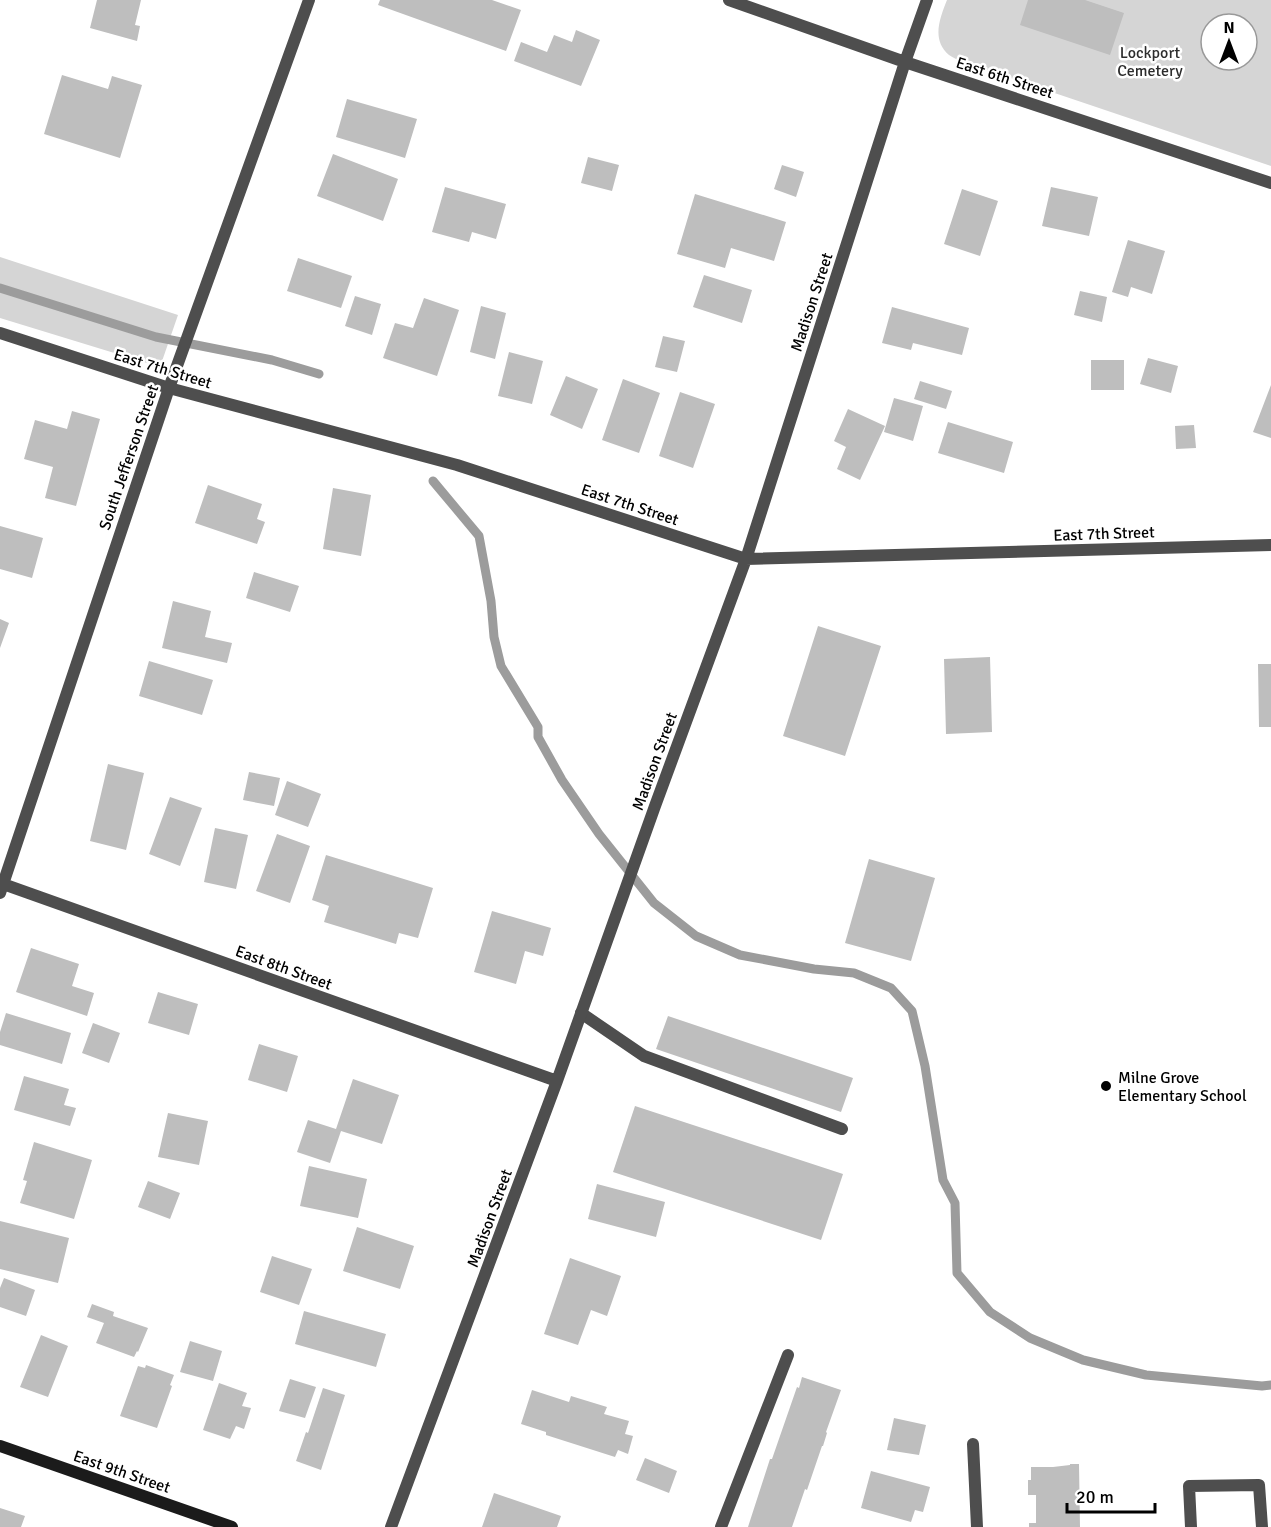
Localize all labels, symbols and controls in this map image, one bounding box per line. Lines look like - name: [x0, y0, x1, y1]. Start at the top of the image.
- north arrow: [1199, 12, 1259, 72]
- text: N: [1223, 18, 1235, 38]
- park label: Lockport Cemetery: [1117, 43, 1183, 81]
- street label: East 6th Street: [953, 53, 1056, 103]
- street label: Madison Street: [787, 250, 837, 354]
- street label: East 7th Street: [111, 345, 214, 393]
- street label: South Jefferson Street: [95, 382, 163, 533]
- street label: East 7th Street: [578, 480, 681, 530]
- street label: East 7th Street: [1053, 522, 1155, 546]
- street label: Madison Street: [628, 709, 682, 813]
- street label: East 8th Street: [233, 941, 335, 995]
- place label: Milne Grove Elementary School: [1118, 1068, 1247, 1106]
- marker: Milne Grove Elementary School: [1099, 1079, 1113, 1093]
- street label: Madison Street: [463, 1166, 517, 1270]
- street label: East 9th Street: [71, 1446, 173, 1498]
- scale bar: [1067, 1476, 1156, 1514]
- text: 20 m: [1076, 1486, 1114, 1508]

